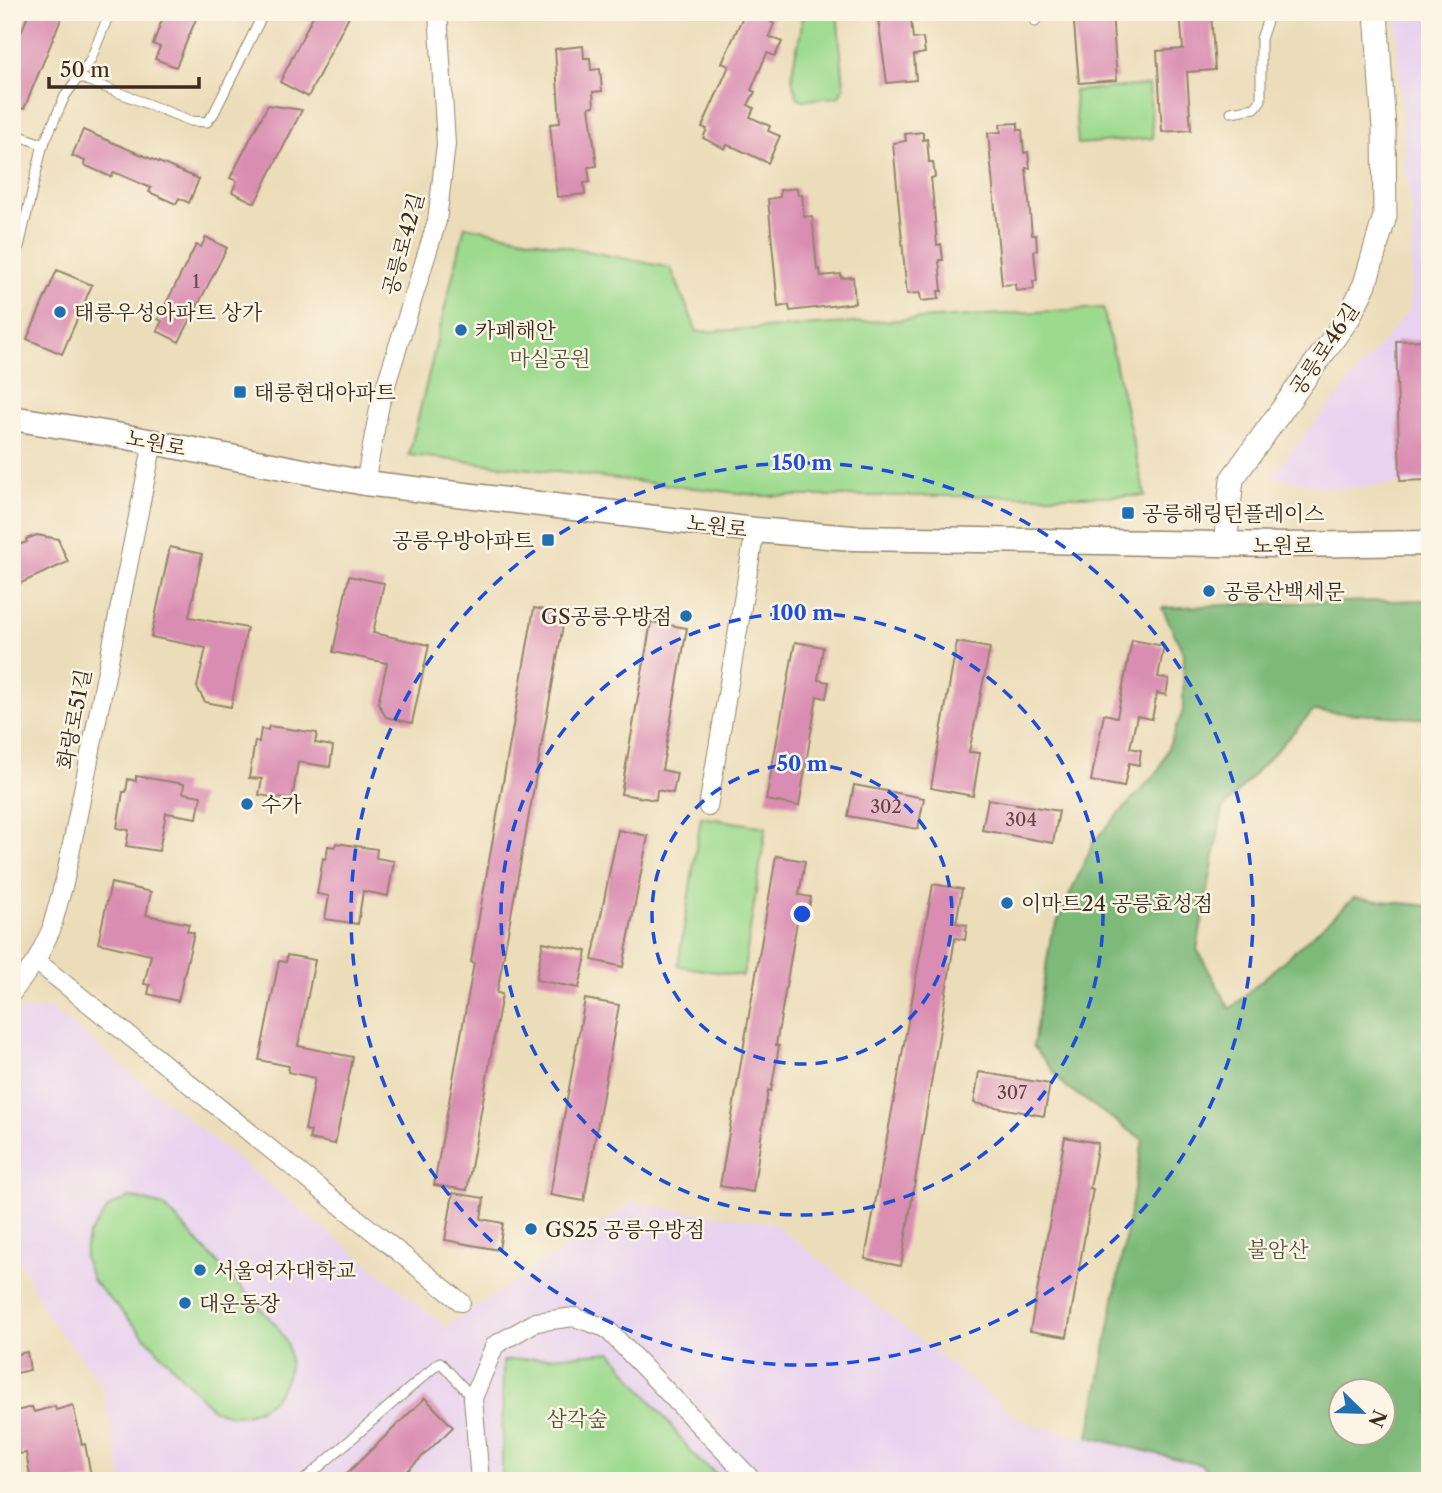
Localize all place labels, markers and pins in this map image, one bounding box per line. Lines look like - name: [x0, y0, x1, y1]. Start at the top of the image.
- place label: 태릉우성아파트 상가: [74, 300, 263, 325]
- marker: 태릉우성아파트 상가: [52, 304, 68, 320]
- place label: 카페해안: [475, 318, 557, 343]
- marker: 카페해안: [453, 322, 469, 338]
- place label: 태릉현대아파트: [254, 380, 396, 405]
- marker: 태릉현대아파트: [232, 384, 248, 400]
- place label: 공릉해링턴플레이스: [1142, 501, 1325, 526]
- marker: 공릉해링턴플레이스: [1120, 505, 1136, 521]
- place label: 공릉우방아파트: [392, 528, 534, 553]
- marker: 공릉우방아파트: [540, 532, 556, 548]
- place label: 공릉산백세문: [1223, 579, 1345, 604]
- marker: 공릉산백세문: [1201, 583, 1217, 599]
- place label: GS공릉우방점: [541, 604, 672, 629]
- marker: GS공릉우방점: [678, 608, 694, 624]
- place label: 수가: [261, 792, 302, 817]
- marker: 수가: [239, 796, 255, 812]
- place label: 이마트24 공릉효성점: [1021, 891, 1213, 916]
- marker: 이마트24 공릉효성점: [999, 895, 1015, 911]
- centre of rings: [790, 902, 814, 926]
- place label: GS25 공릉우방점: [545, 1217, 705, 1242]
- marker: GS25 공릉우방점: [523, 1221, 539, 1237]
- place label: 서울여자대학교: [214, 1258, 356, 1283]
- marker: 서울여자대학교: [192, 1262, 208, 1278]
- place label: 대운동장: [199, 1291, 281, 1316]
- marker: 대운동장: [177, 1295, 193, 1311]

